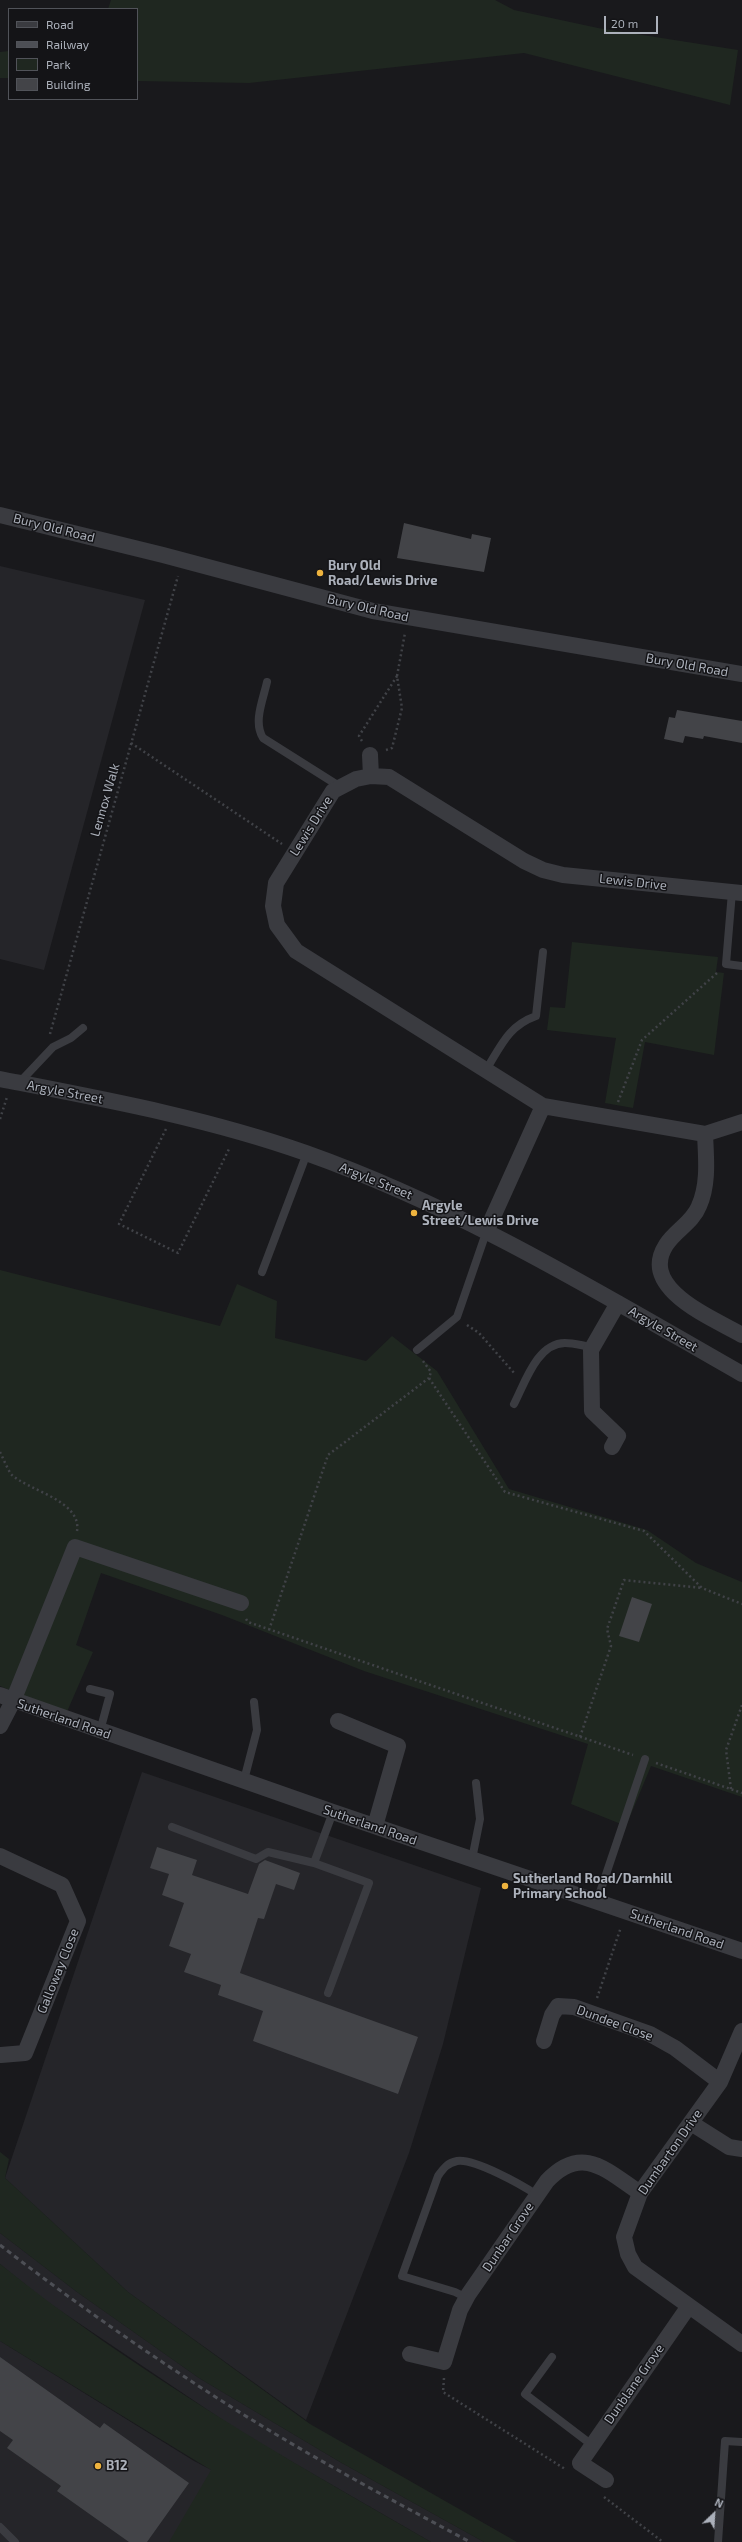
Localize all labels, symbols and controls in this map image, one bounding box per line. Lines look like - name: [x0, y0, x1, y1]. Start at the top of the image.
- legend: [8, 8, 138, 100]
- scale bar: [606, 8, 660, 34]
- text: 20 m: [611, 16, 638, 30]
- text: Road: [46, 17, 74, 31]
- text: Railway: [46, 37, 89, 51]
- text: Park: [46, 57, 71, 71]
- text: Building: [46, 77, 90, 91]
- street label: Bury Old Road: [12, 510, 96, 546]
- place label: Bury Old Road/Lewis Drive: [328, 558, 438, 589]
- marker: Bury Old Road/Lewis Drive: [315, 568, 325, 578]
- street label: Bury Old Road: [326, 591, 410, 625]
- street label: Bury Old Road: [645, 650, 729, 680]
- street label: Lennox Walk: [87, 762, 123, 838]
- street label: Lewis Drive: [286, 793, 336, 859]
- street label: Lewis Drive: [598, 871, 668, 893]
- street label: Argyle Street: [26, 1077, 104, 1107]
- street label: Argyle Street: [337, 1159, 415, 1203]
- place label: Argyle Street/Lewis Drive: [422, 1198, 539, 1229]
- marker: Argyle Street/Lewis Drive: [409, 1208, 419, 1218]
- street label: Argyle Street: [626, 1303, 700, 1355]
- street label: Sutherland Road: [15, 1696, 113, 1742]
- street label: Sutherland Road: [321, 1802, 419, 1848]
- place label: Sutherland Road/Darnhill Primary School: [513, 1871, 672, 1902]
- marker: Sutherland Road/Darnhill Primary School: [500, 1881, 510, 1891]
- street label: Sutherland Road: [628, 1906, 726, 1952]
- street label: Galloway Close: [34, 1926, 82, 2016]
- street label: Dundee Close: [575, 2002, 655, 2044]
- street label: Dumbarton Drive: [635, 2106, 705, 2198]
- street label: Dunbar Grove: [479, 2199, 537, 2275]
- street label: Dunblane Grove: [601, 2341, 667, 2427]
- place label: B12: [106, 2458, 127, 2474]
- marker: B12: [93, 2461, 103, 2471]
- north arrow: [694, 2494, 734, 2534]
- text: N: [713, 2495, 726, 2510]

